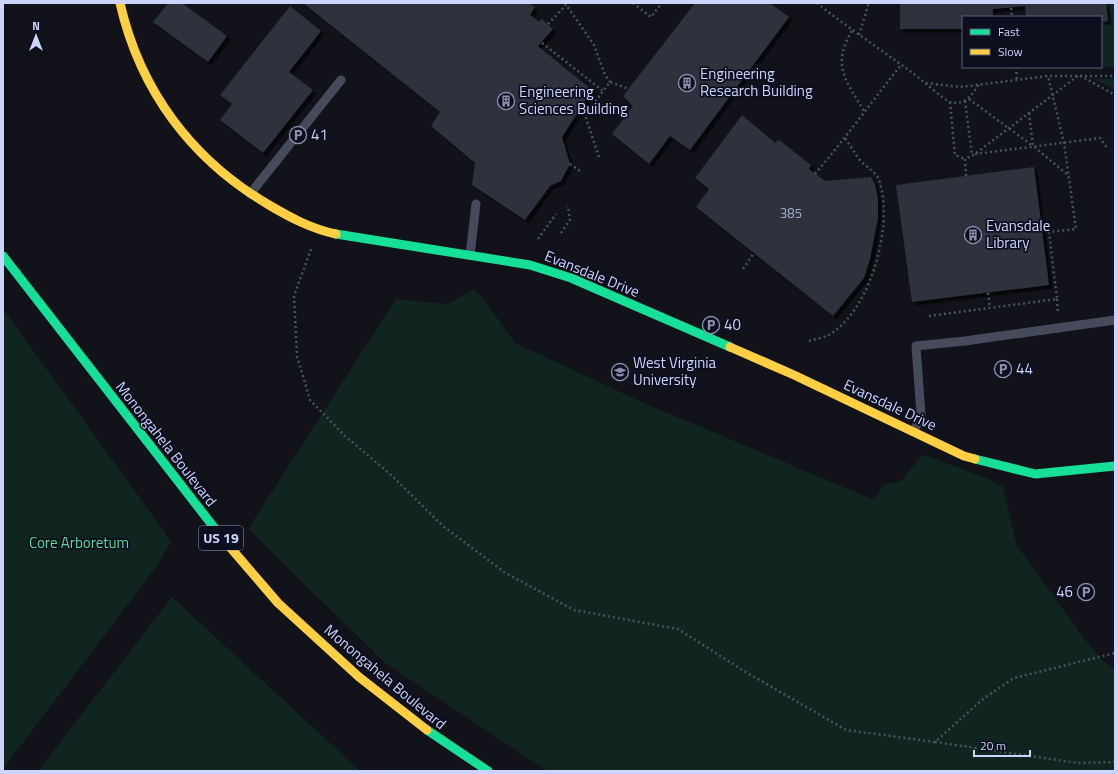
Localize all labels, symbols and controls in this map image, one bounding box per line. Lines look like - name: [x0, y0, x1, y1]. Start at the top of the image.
- north arrow: [16, 16, 56, 56]
- legend: [962, 16, 1102, 68]
- text: N: [32, 18, 40, 34]
- text: Fast: [998, 22, 1021, 41]
- text: Slow: [998, 42, 1023, 61]
- place label: Engineering Research Building: [700, 62, 813, 102]
- building icon: Engineering Research Building: [677, 73, 697, 93]
- place label: Engineering Sciences Building: [519, 80, 628, 120]
- building icon: Engineering Sciences Building: [496, 91, 516, 111]
- place label: 41: [311, 123, 328, 146]
- parking icon: 41: [288, 125, 308, 145]
- house number: 385: [780, 203, 802, 223]
- place label: Evansdale Library: [986, 214, 1050, 254]
- building icon: Evansdale Library: [963, 225, 983, 245]
- street label: Evansdale Drive: [541, 244, 643, 303]
- place label: 40: [724, 313, 741, 336]
- parking icon: 40: [701, 315, 721, 335]
- place label: West Virginia University: [633, 351, 717, 391]
- place label: 44: [1016, 357, 1033, 380]
- parking icon: 44: [993, 359, 1013, 379]
- school or university icon: West Virginia University: [610, 362, 630, 382]
- street label: Evansdale Drive: [840, 373, 941, 436]
- street label: Monongahela Boulevard: [110, 376, 223, 511]
- road number: US 19: [199, 526, 243, 550]
- park label: Core Arboretum: [29, 531, 129, 554]
- place label: 46: [1056, 580, 1073, 603]
- parking icon: 46: [1076, 582, 1096, 602]
- street label: Monongahela Boulevard: [319, 619, 451, 735]
- scale bar: [974, 732, 1030, 758]
- text: 20 m: [980, 736, 1006, 755]

